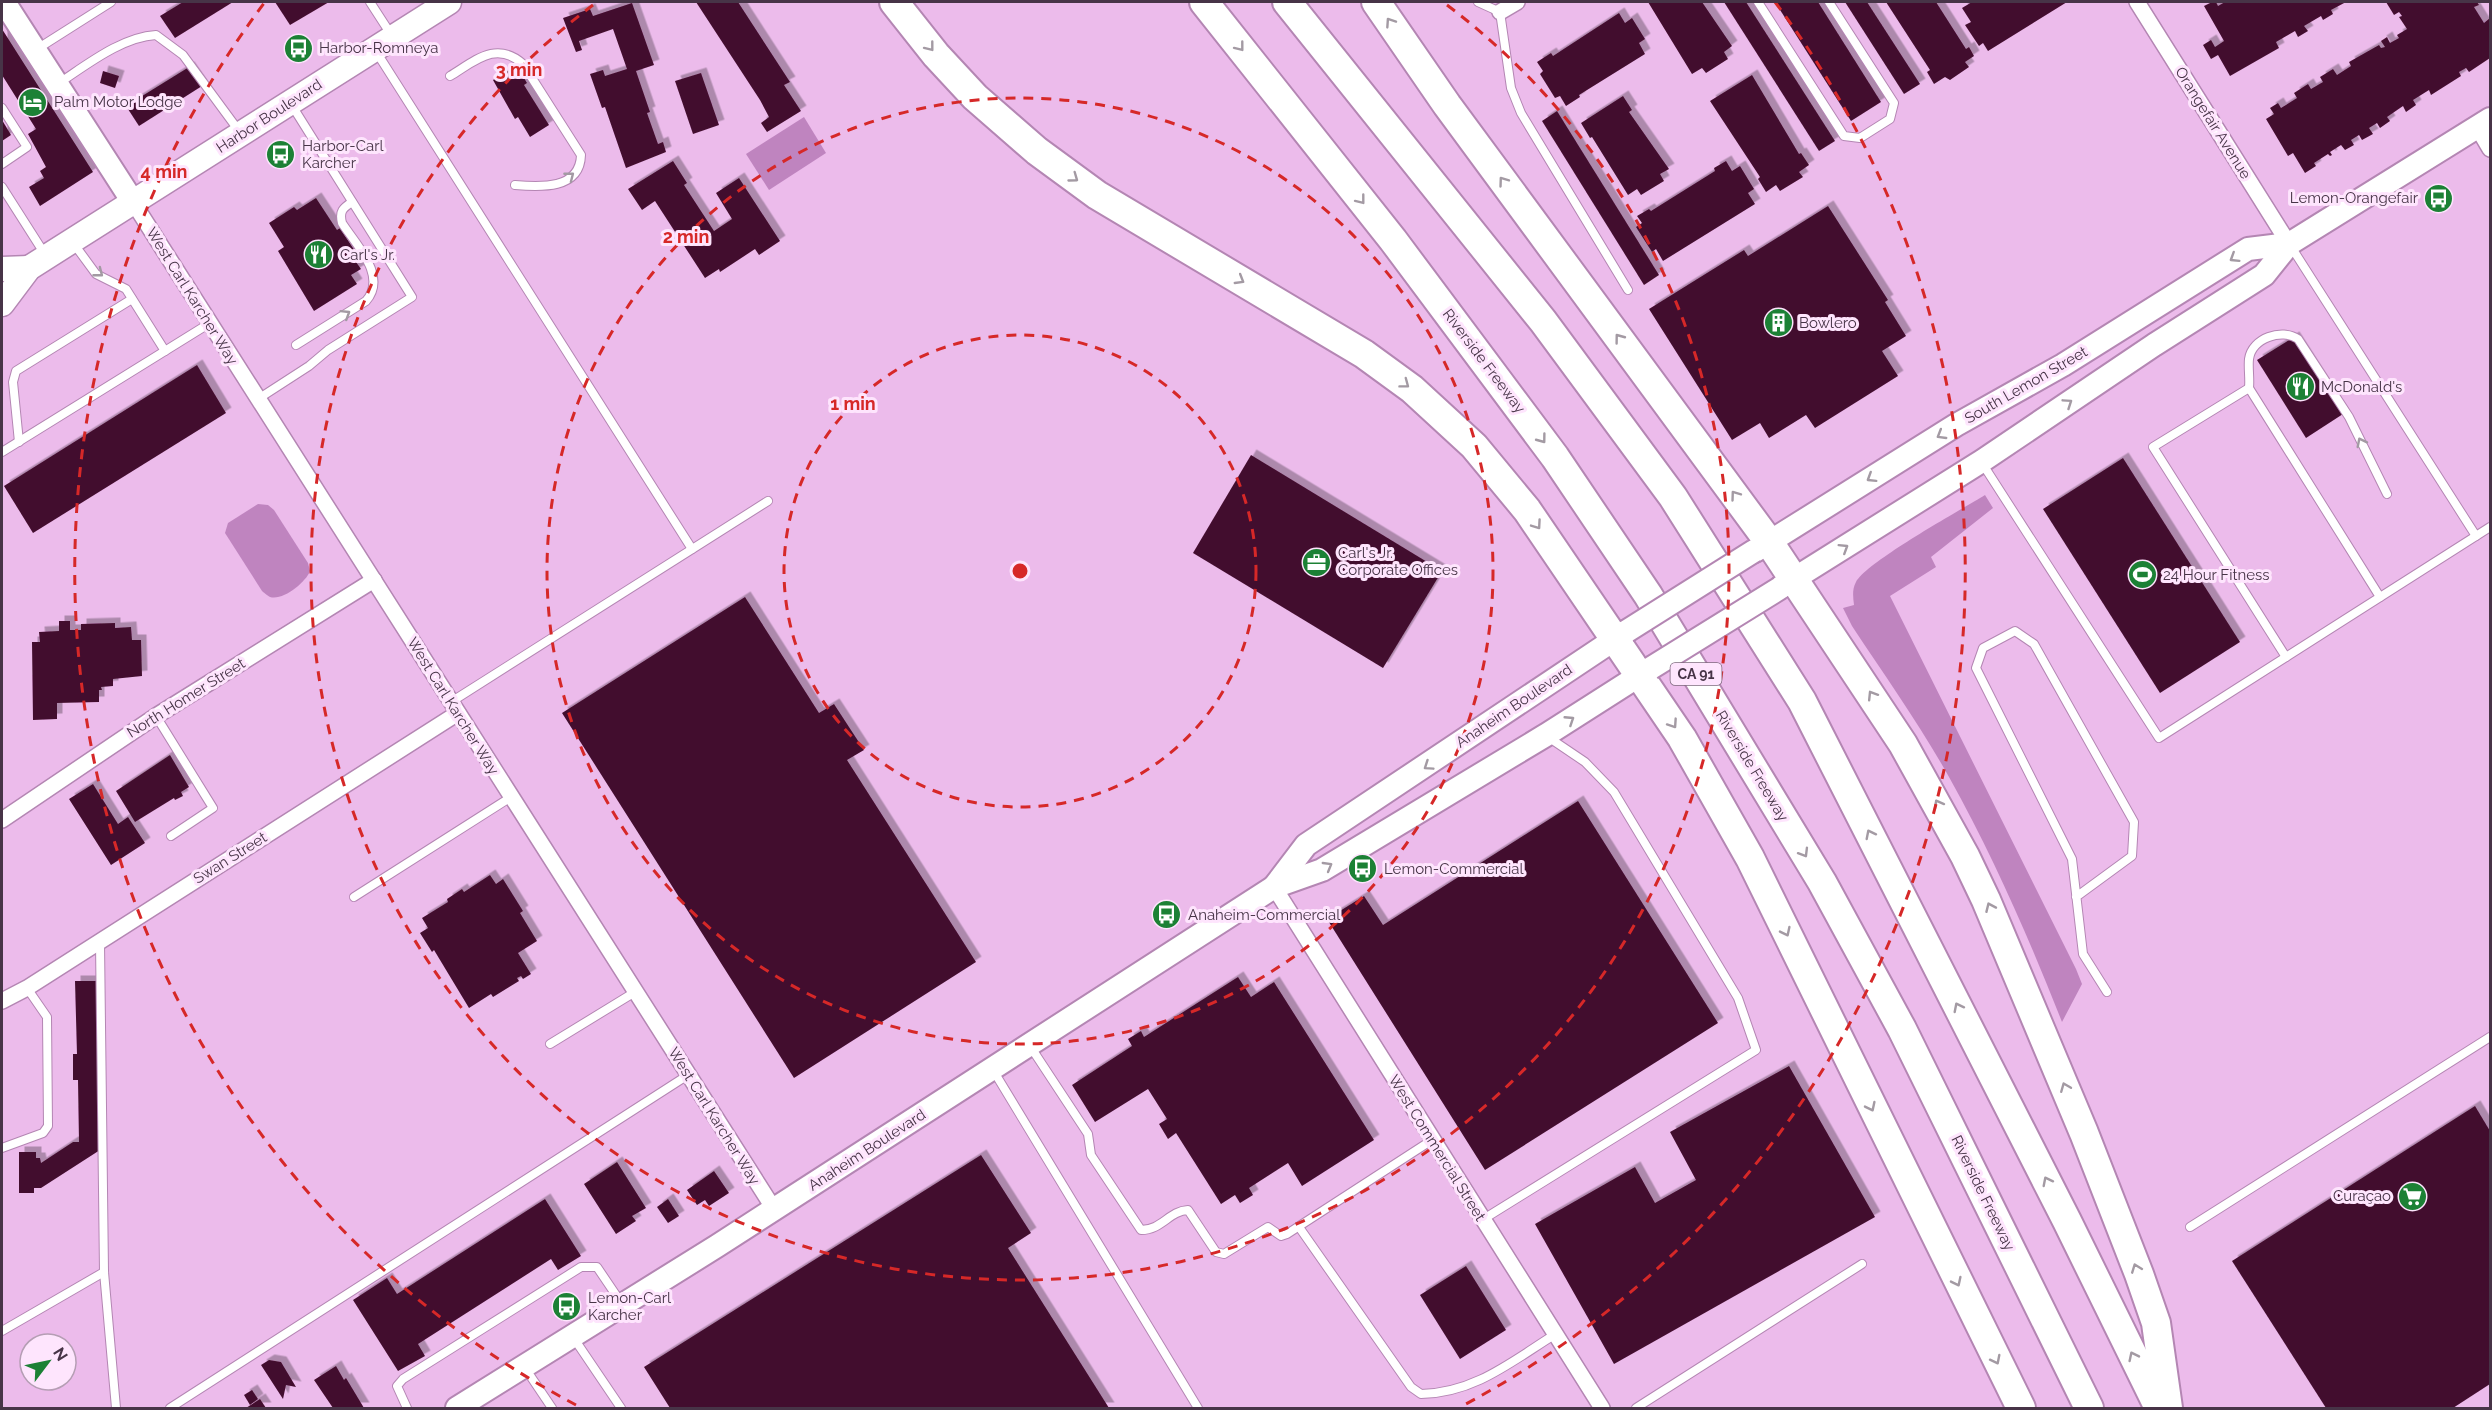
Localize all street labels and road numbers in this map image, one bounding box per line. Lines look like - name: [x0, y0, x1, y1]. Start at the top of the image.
- street label: Orangefair Avenue: [2171, 64, 2255, 182]
- street label: Harbor Boulevard: [213, 75, 325, 157]
- street label: West Carl Karcher Way: [142, 224, 242, 368]
- street label: Riverside Freeway: [1439, 305, 1529, 417]
- street label: South Lemon Street: [1961, 343, 2091, 427]
- street label: West Carl Karcher Way: [403, 634, 503, 778]
- street label: North Homer Street: [124, 654, 248, 742]
- street label: Anaheim Boulevard: [1452, 660, 1576, 752]
- road number: CA 91: [1670, 663, 1722, 685]
- street label: Riverside Freeway: [1712, 707, 1792, 825]
- street label: Swan Street: [190, 828, 270, 888]
- street label: West Carl Karcher Way: [664, 1044, 764, 1188]
- street label: West Commercial Street: [1385, 1072, 1489, 1224]
- street label: Anaheim Boulevard: [805, 1105, 929, 1195]
- street label: Riverside Freeway: [1947, 1132, 2019, 1254]

